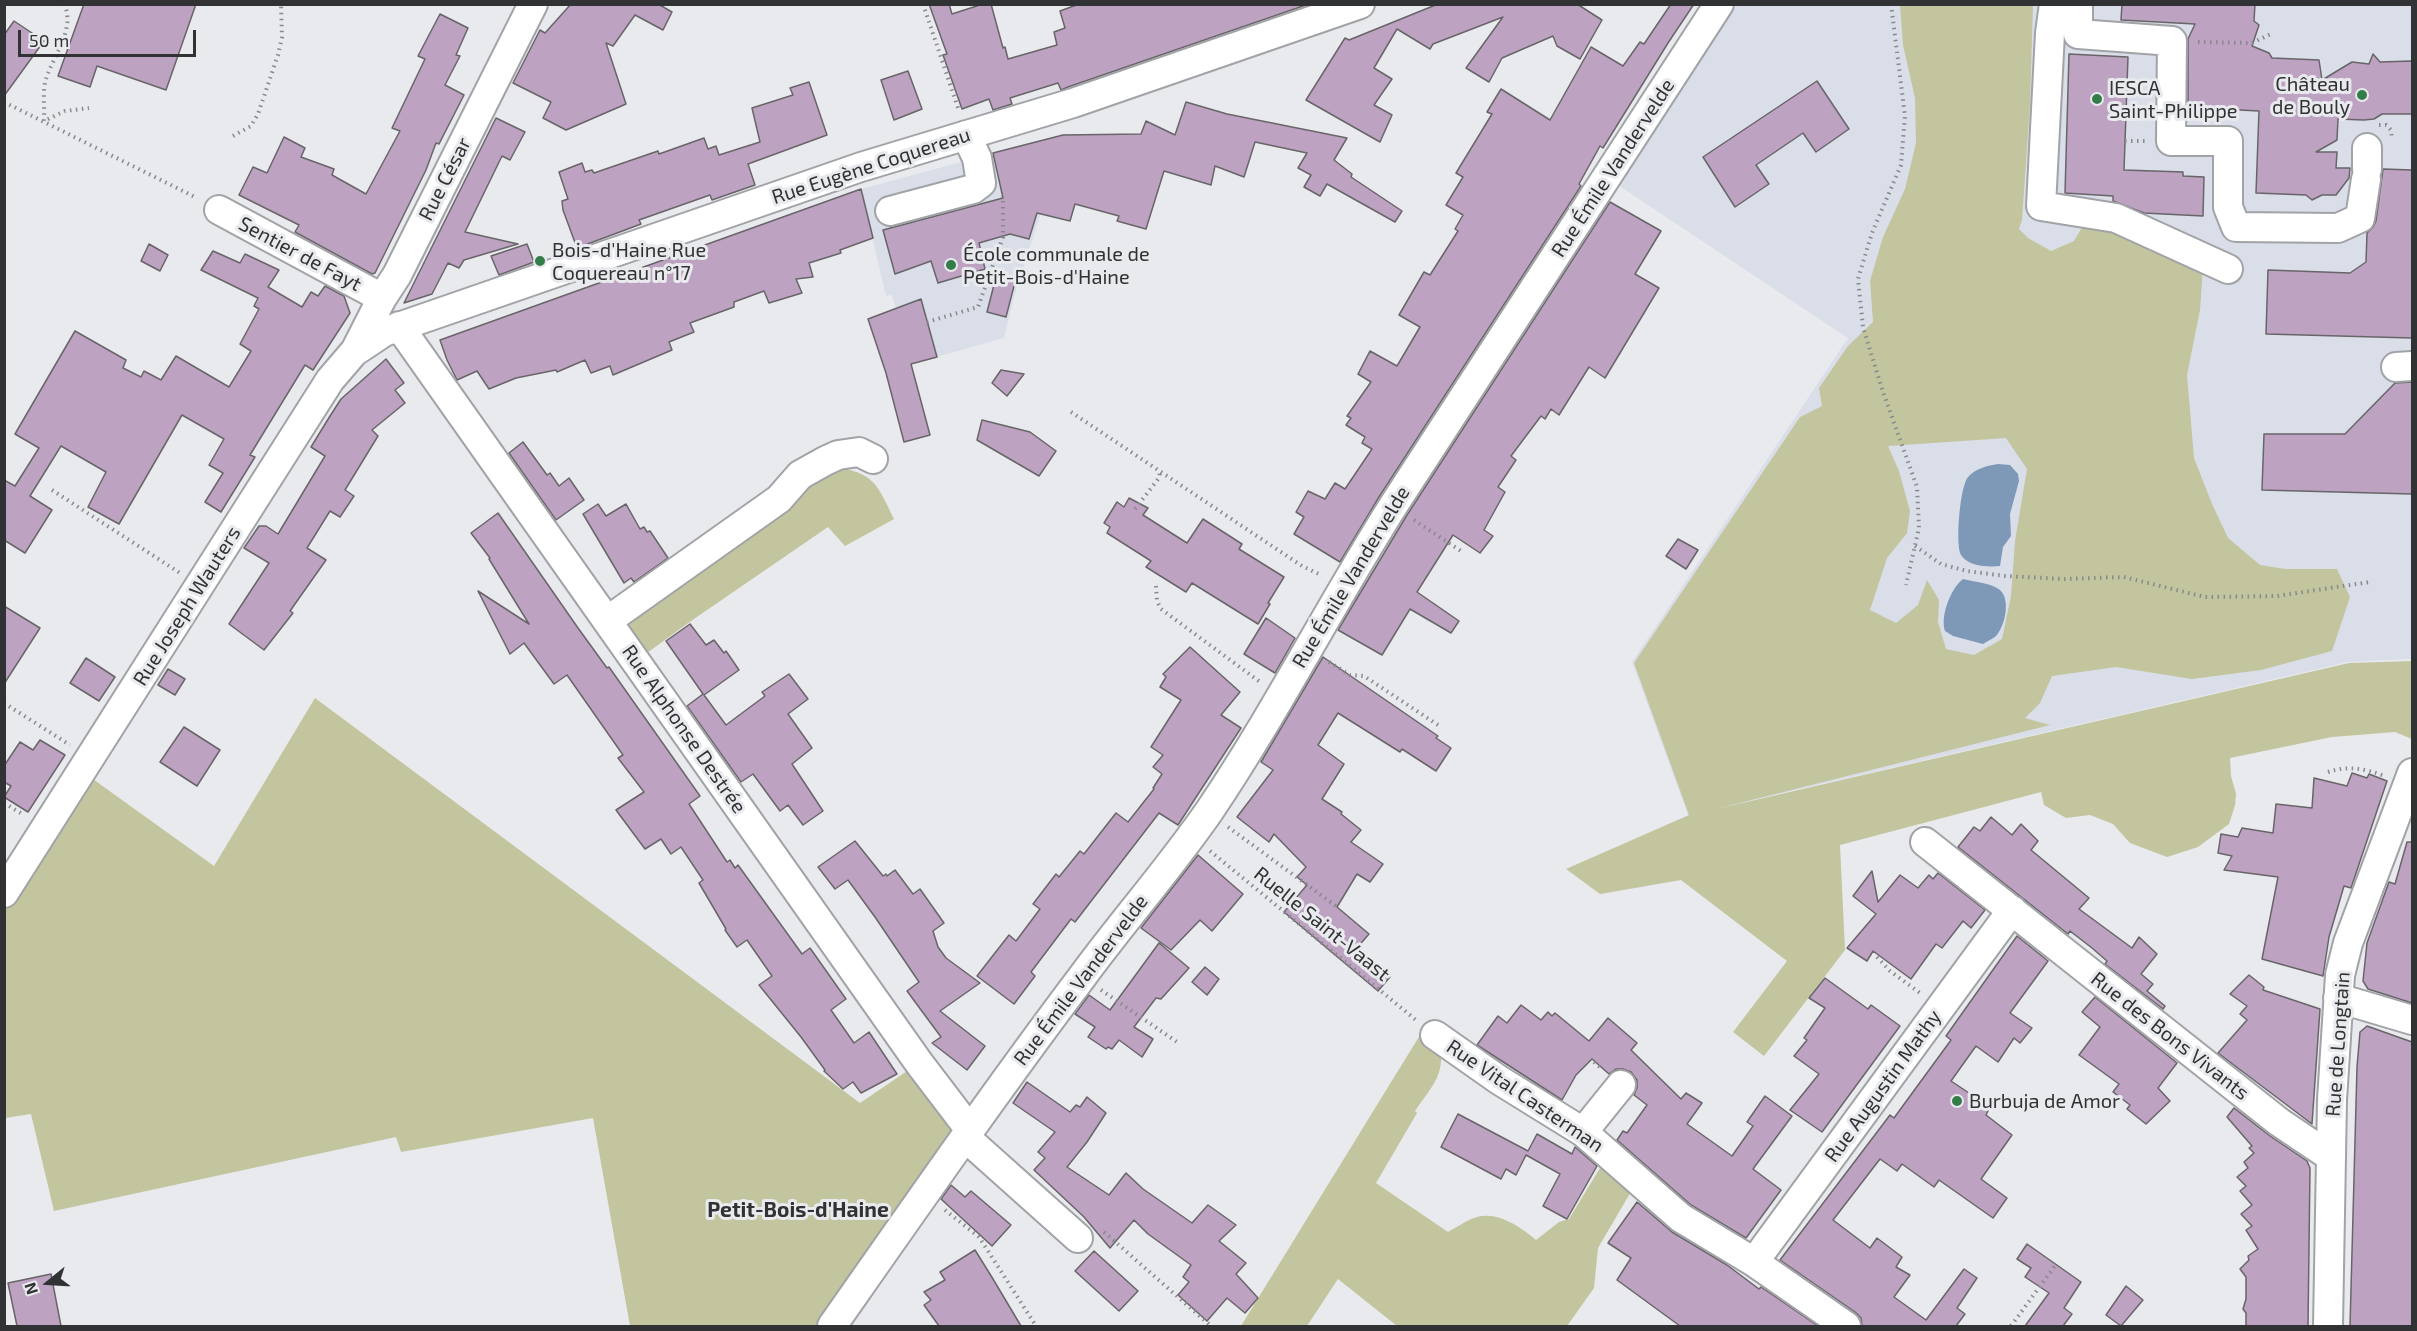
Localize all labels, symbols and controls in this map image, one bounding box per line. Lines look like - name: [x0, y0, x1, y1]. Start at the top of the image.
- scale bar: [21, 18, 200, 56]
- text: 50 m: [29, 29, 69, 51]
- place label: Château de Bouly: [2272, 72, 2350, 119]
- street label: Rue Émile Vandervelde: [1546, 74, 1680, 262]
- place label: IESCA Saint-Philippe: [2109, 76, 2238, 123]
- marker: Château de Bouly: [2355, 88, 2369, 102]
- marker: IESCA Saint-Philippe: [2090, 92, 2104, 106]
- street label: Rue Eugène Coquereau: [769, 123, 973, 209]
- street label: Rue César: [414, 133, 476, 225]
- street label: Sentier de Fayt: [235, 212, 365, 296]
- place label: Bois-d'Haine Rue Coquereau n°17: [552, 238, 706, 285]
- place label: École communale de Petit-Bois-d'Haine: [963, 242, 1150, 289]
- marker: Bois-d'Haine Rue Coquereau n°17: [533, 254, 547, 268]
- marker: École communale de Petit-Bois-d'Haine: [944, 258, 958, 272]
- street label: Rue Émile Vandervelde: [1287, 482, 1415, 672]
- street label: Rue Joseph Wauters: [128, 522, 246, 690]
- street label: Rue Alphonse Destrée: [617, 640, 751, 818]
- street label: Ruelle Saint-Vaast: [1249, 862, 1395, 986]
- street label: Rue Émile Vandervelde: [1009, 890, 1153, 1070]
- street label: Rue des Bons Vivants: [2086, 967, 2254, 1105]
- street label: Rue de Longtain: [2321, 971, 2355, 1117]
- street label: Rue Augustin Mathy: [1820, 1005, 1946, 1167]
- street label: Rue Vital Casterman: [1442, 1035, 1608, 1157]
- place label: Burbuja de Amor: [1969, 1089, 2120, 1113]
- marker: Burbuja de Amor: [1950, 1094, 1964, 1108]
- district label: Petit-Bois-d'Haine: [707, 1197, 889, 1223]
- north arrow: [18, 1253, 78, 1313]
- text: N: [20, 1280, 41, 1297]

